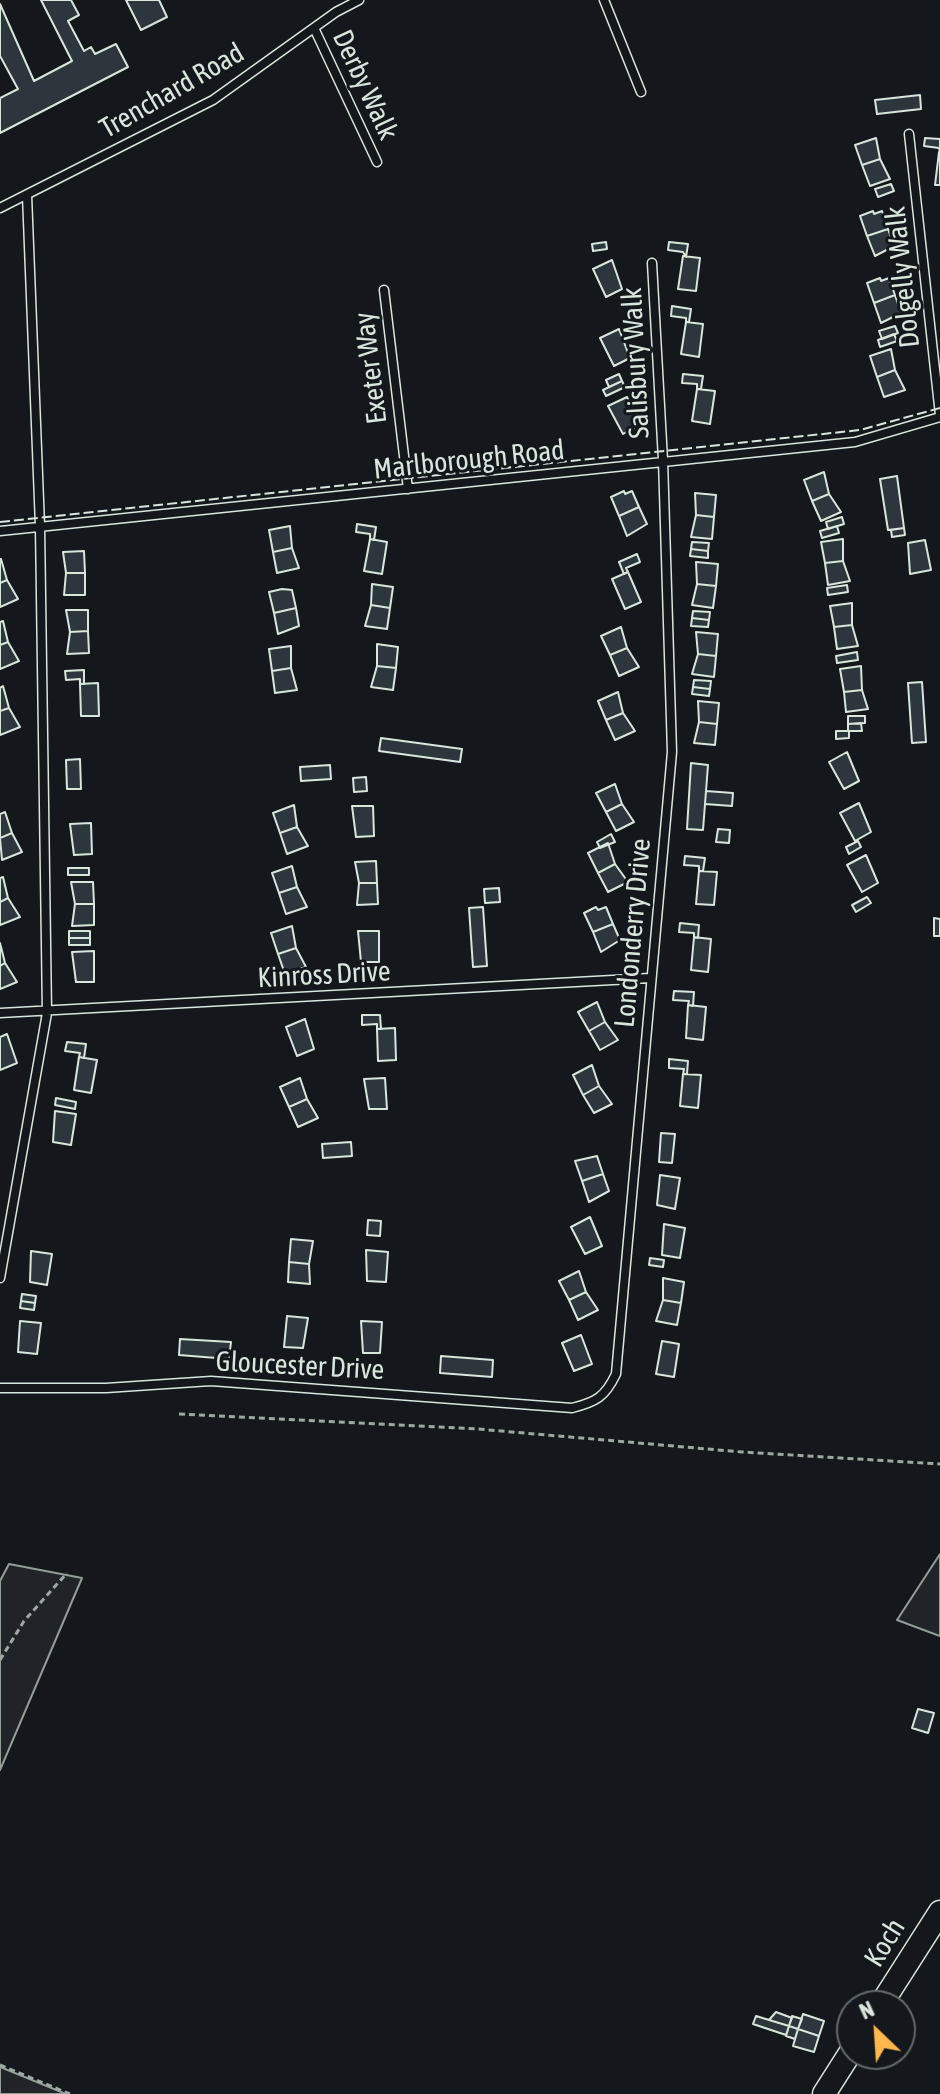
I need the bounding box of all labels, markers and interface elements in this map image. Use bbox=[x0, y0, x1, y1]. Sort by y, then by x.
street label: Derby Walk bbox=[325, 25, 405, 145]
street label: Trenchard Road bbox=[94, 36, 250, 146]
street label: Dolgelly Walk bbox=[879, 205, 927, 349]
street label: Salisbury Walk bbox=[615, 287, 657, 439]
street label: Exeter Way bbox=[347, 310, 395, 426]
street label: Marlborough Road bbox=[372, 433, 566, 487]
street label: Londonderry Drive bbox=[608, 837, 658, 1029]
street label: Kinross Drive bbox=[257, 955, 391, 995]
street label: Gloucester Drive bbox=[215, 1345, 385, 1387]
street label: Koch bbox=[857, 1913, 913, 1973]
north arrow bbox=[836, 1990, 916, 2070]
text: N bbox=[855, 1996, 878, 2025]

